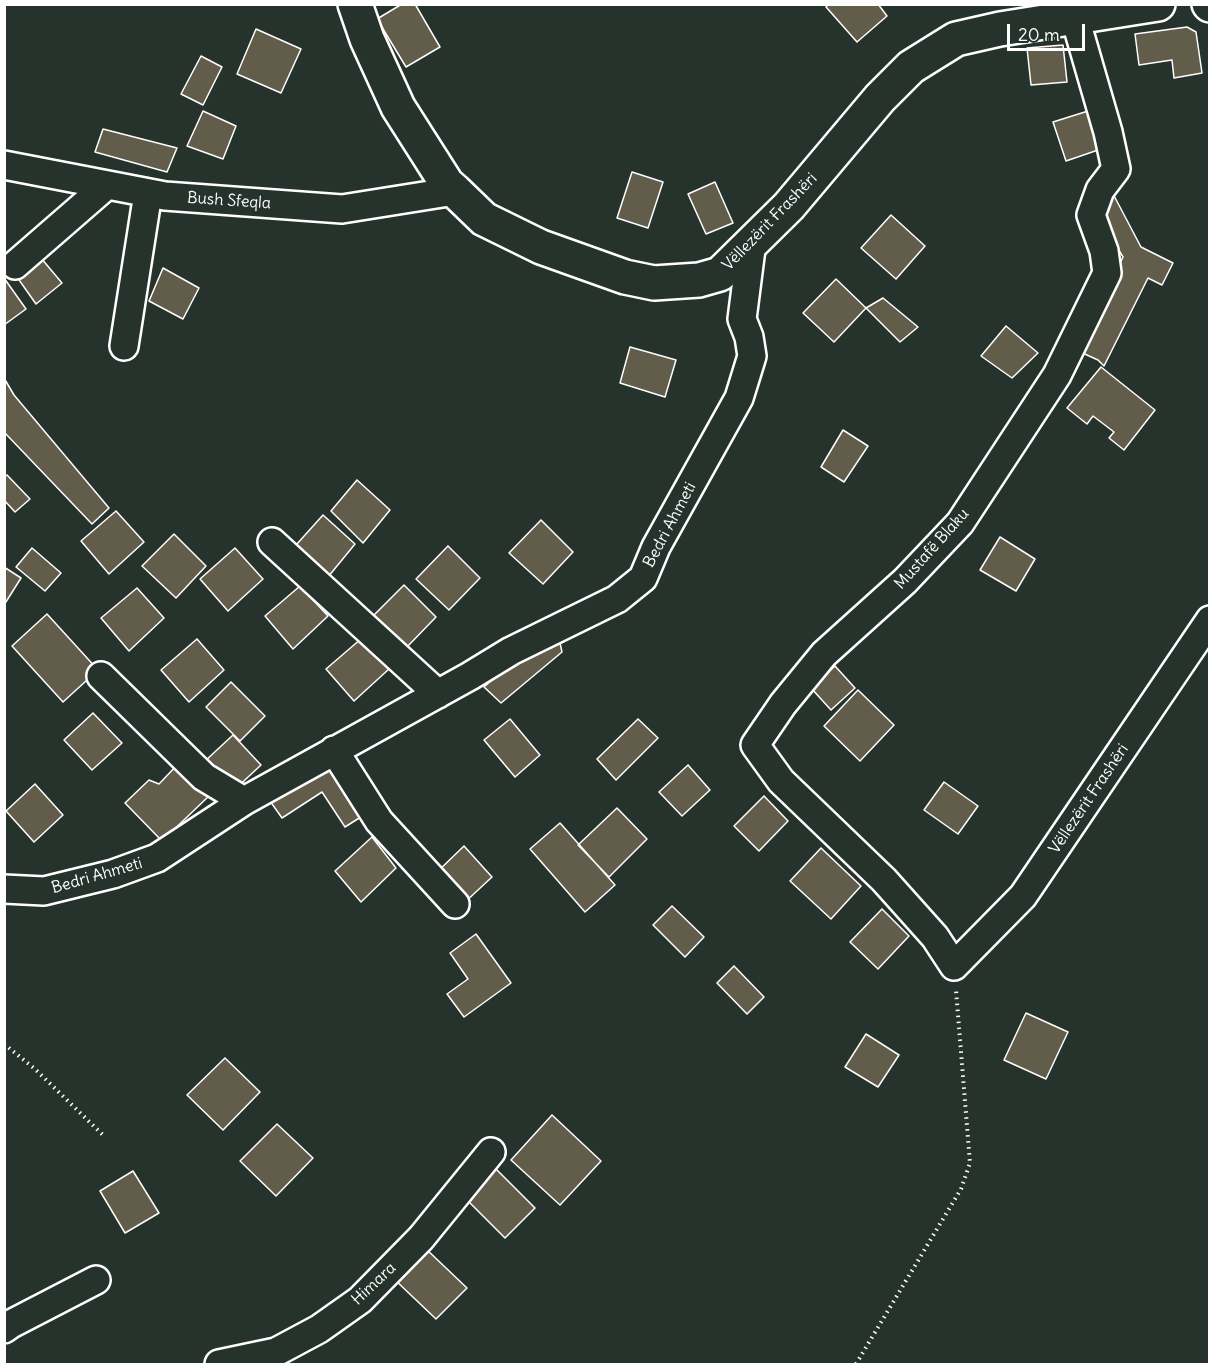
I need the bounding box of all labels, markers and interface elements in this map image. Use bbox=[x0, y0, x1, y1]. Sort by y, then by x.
scale bar bbox=[1010, 12, 1088, 50]
text: 20 m bbox=[1018, 23, 1060, 46]
street label: Vëllezërit Frashëri bbox=[719, 169, 821, 275]
street label: Bush Sfeqla bbox=[186, 188, 272, 214]
street label: Bedri Ahmeti bbox=[640, 479, 700, 571]
street label: Mustafë Blaku bbox=[891, 505, 973, 593]
street label: Vëllezërit Frashëri bbox=[1045, 740, 1133, 858]
street label: Bedri Ahmeti bbox=[49, 854, 145, 898]
street label: Himara bbox=[348, 1259, 400, 1309]

